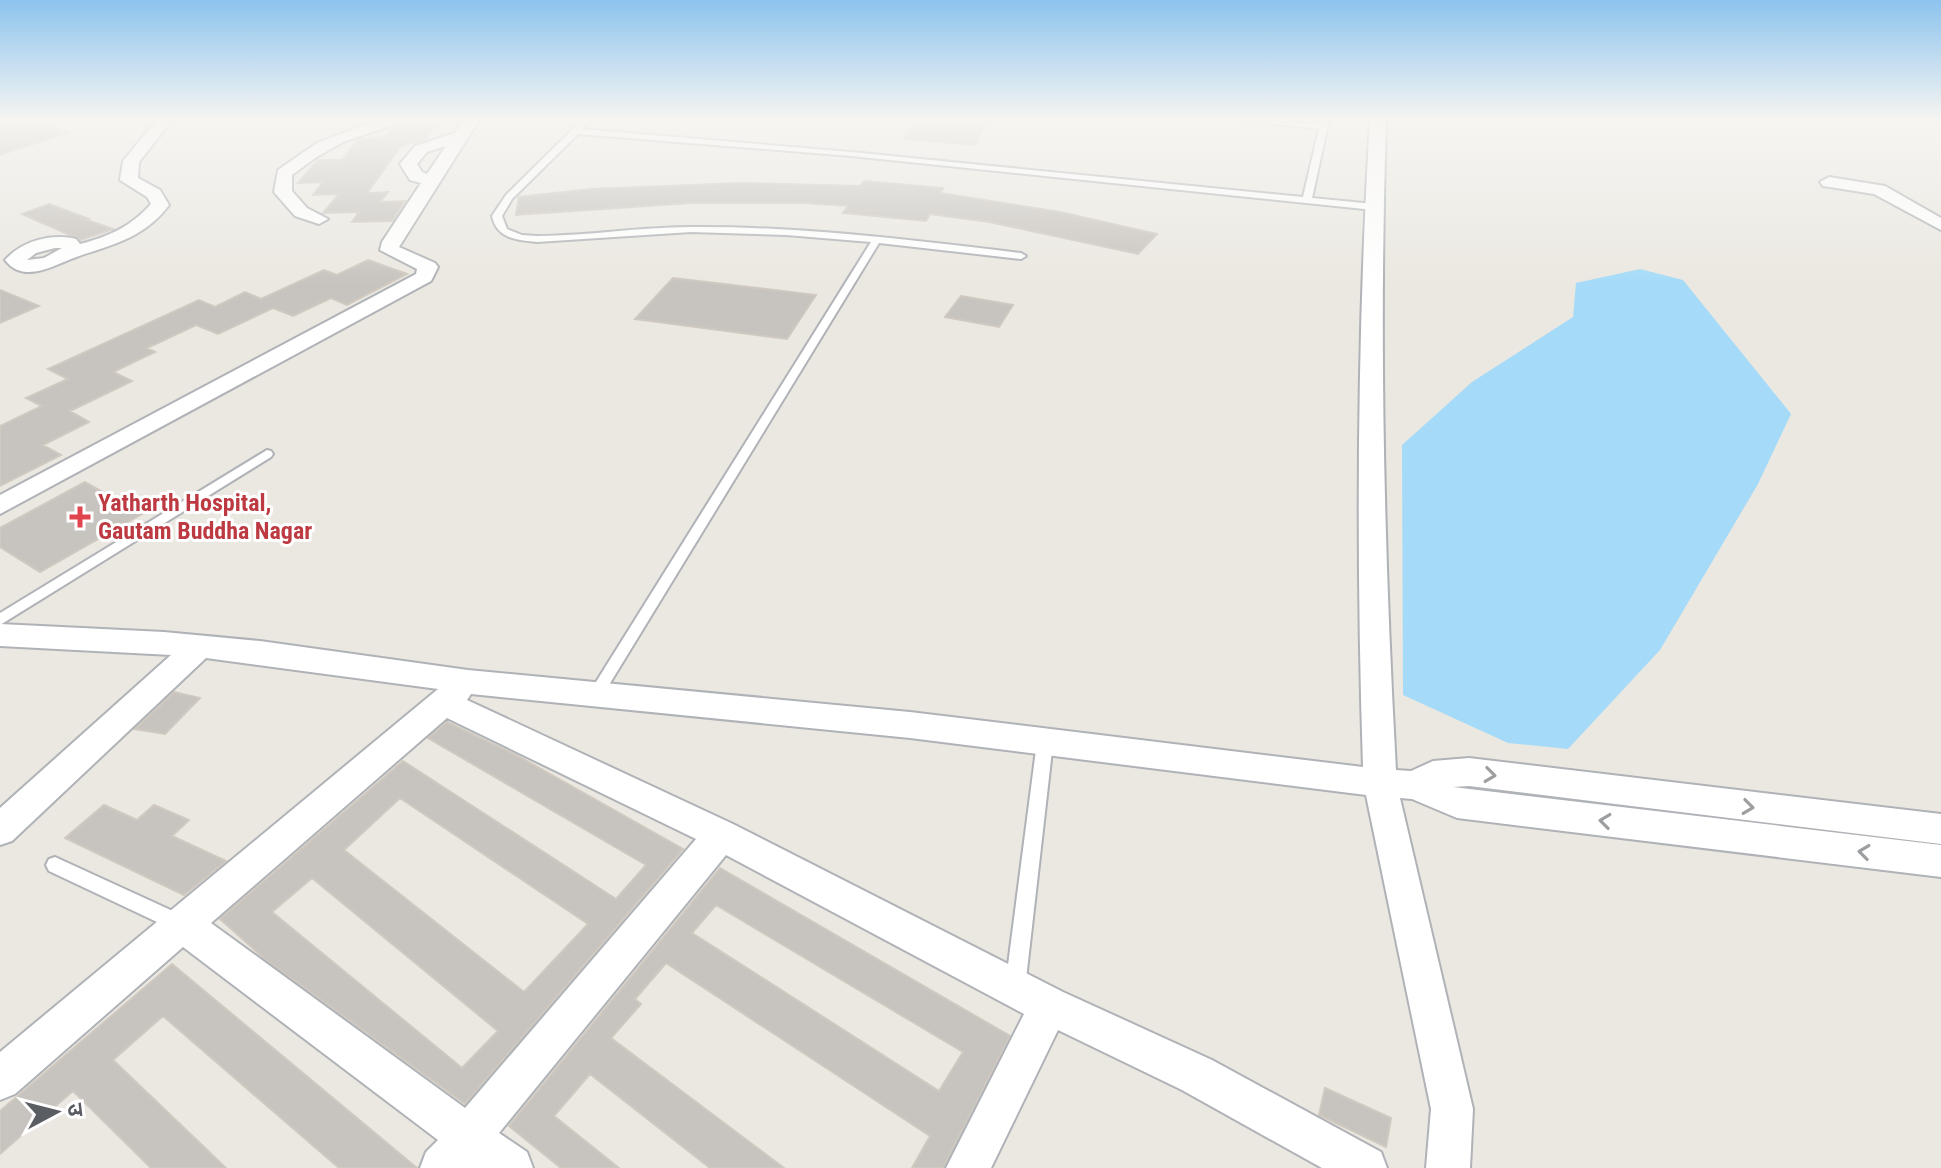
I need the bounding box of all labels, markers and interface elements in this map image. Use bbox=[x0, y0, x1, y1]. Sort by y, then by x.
place label: Yatharth Hospital, Gautam Buddha Nagar bbox=[98, 489, 312, 545]
marker: Yatharth Hospital, Gautam Buddha Nagar bbox=[69, 506, 91, 528]
one-way arrow bbox=[1483, 766, 1497, 783]
one-way arrow bbox=[1742, 798, 1755, 815]
one-way arrow bbox=[1598, 813, 1611, 830]
one-way arrow bbox=[1857, 843, 1870, 860]
north arrow bbox=[16, 1072, 96, 1152]
text: उ bbox=[62, 1102, 89, 1119]

